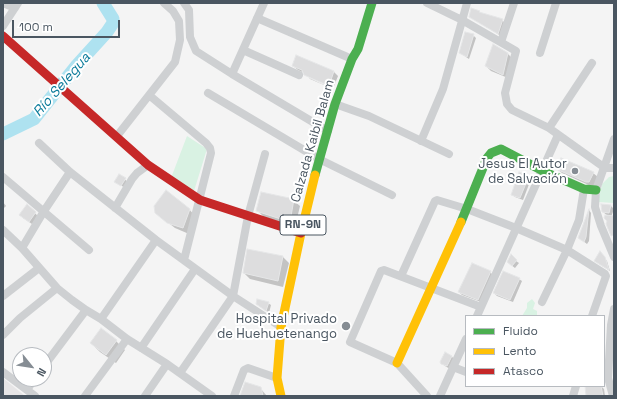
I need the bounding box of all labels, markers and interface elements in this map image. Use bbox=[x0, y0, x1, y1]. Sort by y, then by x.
scale bar bbox=[14, 12, 122, 38]
text: 100 m bbox=[19, 19, 53, 35]
water label: Río Selegua bbox=[30, 50, 94, 120]
street label: Calzada Kaibil Balam bbox=[288, 78, 338, 204]
place label: Jesus El Autor de Salvación bbox=[478, 156, 567, 187]
marker: Jesus El Autor de Salvación bbox=[570, 166, 580, 176]
road number: RN-9N bbox=[280, 215, 326, 235]
place label: Hospital Privado de Huehuetenango bbox=[217, 311, 337, 342]
legend bbox=[465, 315, 605, 387]
marker: Hospital Privado de Huehuetenango bbox=[340, 320, 352, 332]
text: Fluido bbox=[503, 323, 538, 339]
text: Lento bbox=[503, 343, 537, 359]
north arrow bbox=[12, 347, 52, 387]
text: Atasco bbox=[503, 363, 544, 379]
text: N bbox=[34, 366, 49, 379]

